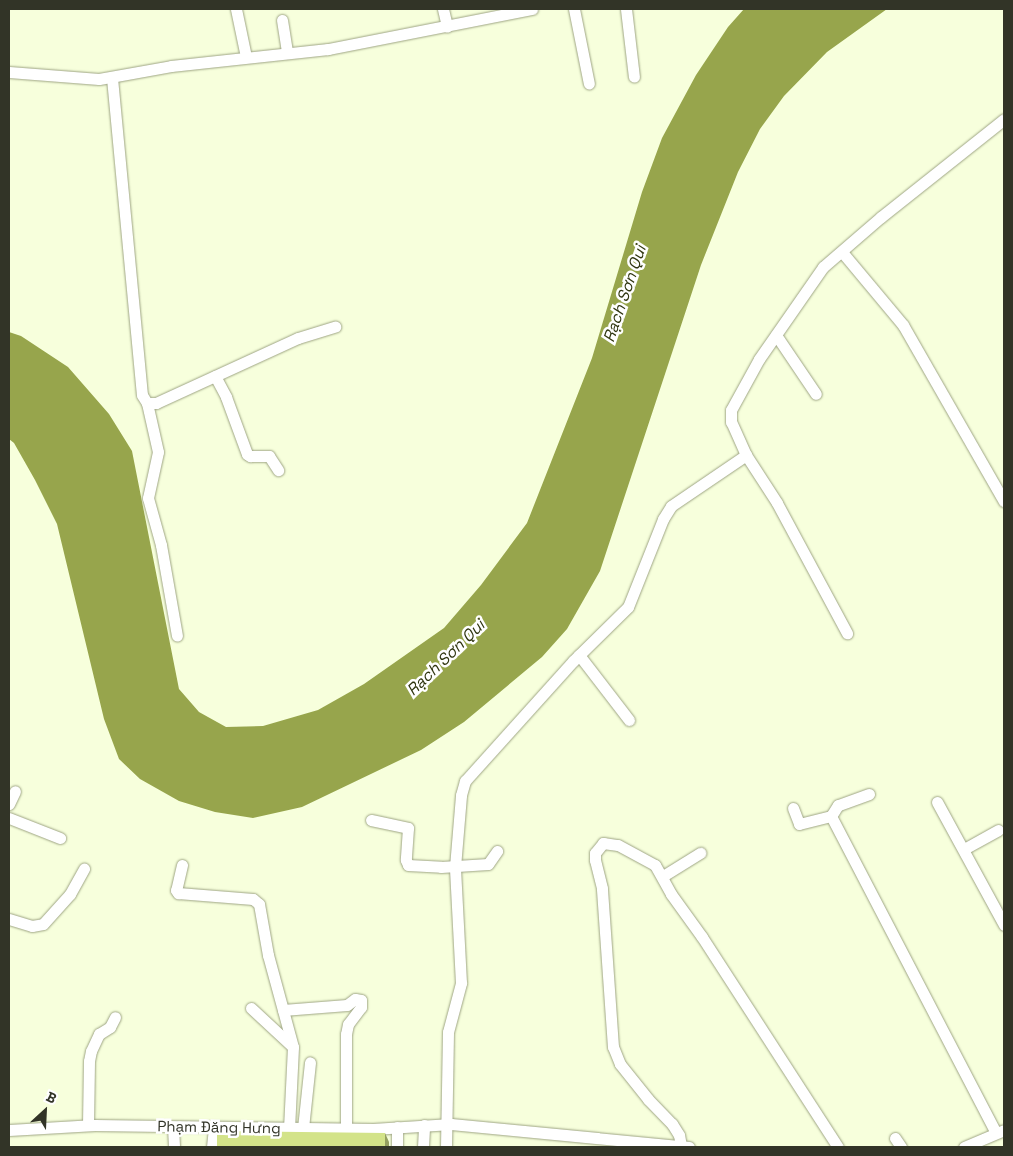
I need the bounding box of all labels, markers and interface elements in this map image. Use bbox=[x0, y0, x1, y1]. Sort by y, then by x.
water label: Rạch Sơn Qui bbox=[600, 243, 650, 345]
water label: Rạch Sơn Qui bbox=[403, 616, 489, 700]
north arrow bbox=[20, 1086, 70, 1136]
text: B bbox=[43, 1087, 59, 1108]
street label: Phạm Đăng Hưng bbox=[157, 1117, 281, 1137]

